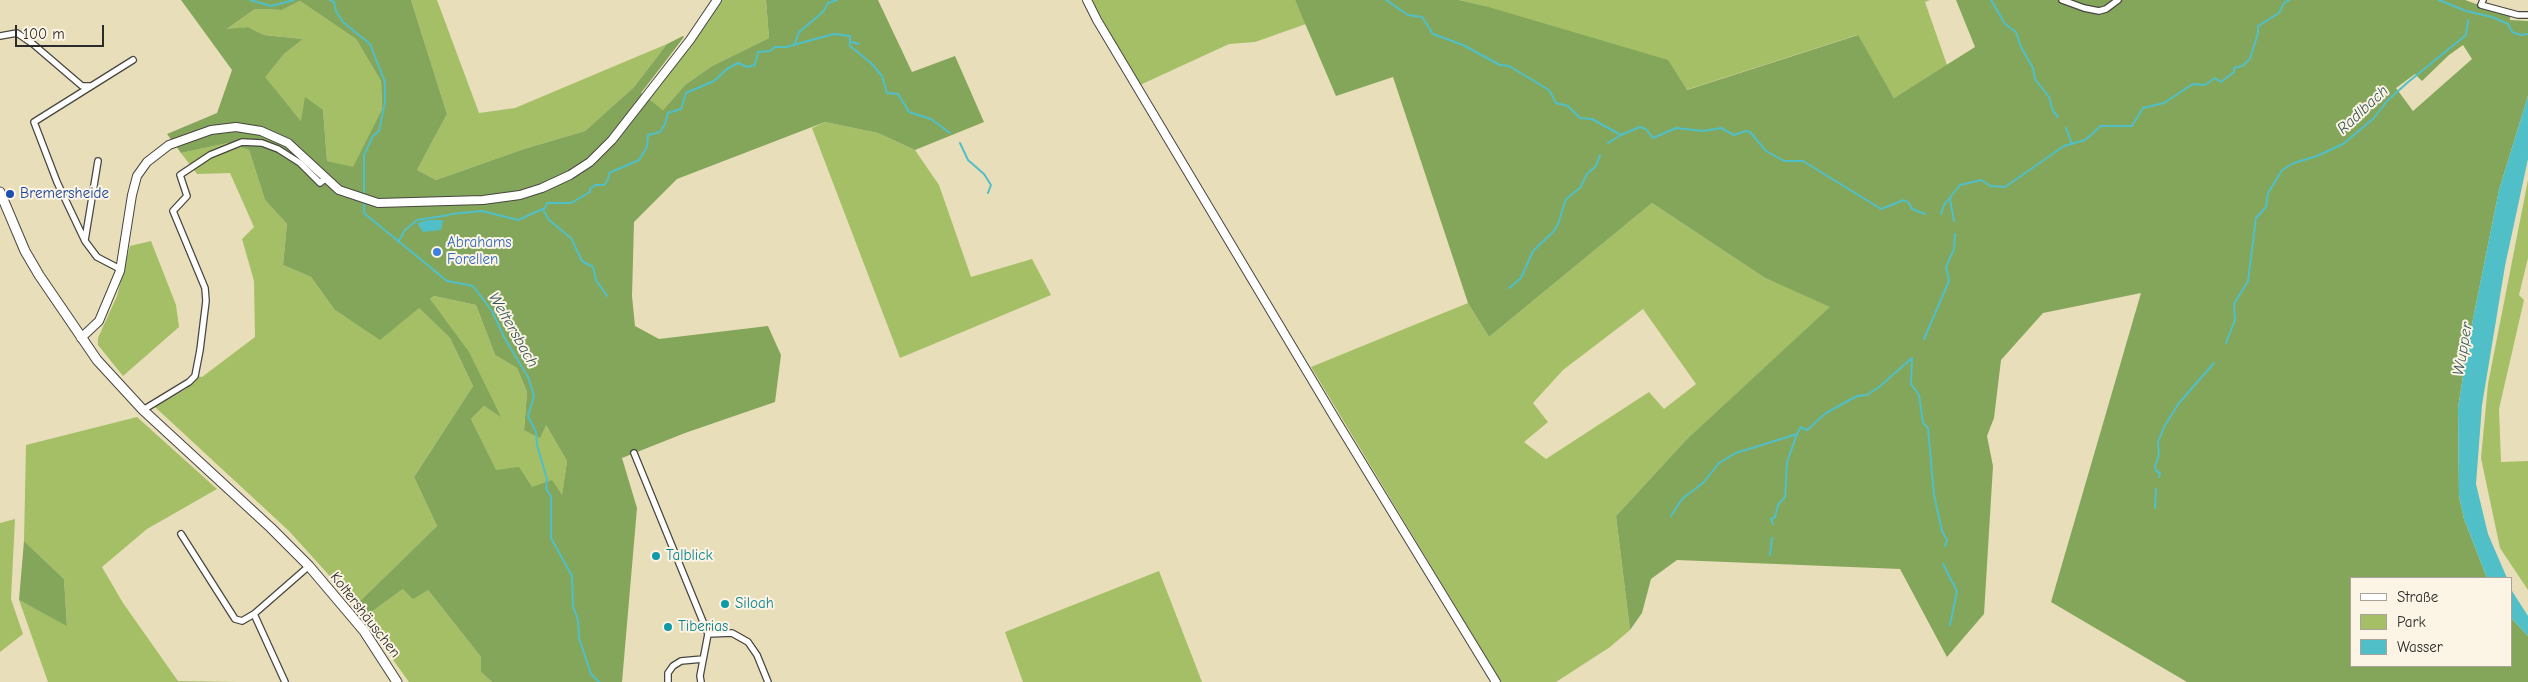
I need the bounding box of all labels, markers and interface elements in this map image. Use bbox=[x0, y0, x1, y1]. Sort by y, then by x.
scale bar bbox=[18, 15, 106, 47]
text: 100 m bbox=[23, 25, 65, 43]
water label: Radlbach bbox=[2333, 82, 2393, 138]
place label: Bremersheide bbox=[20, 185, 109, 203]
marker: Bremersheide bbox=[4, 188, 16, 200]
place label: Abrahams Forellen bbox=[447, 234, 512, 269]
marker: Abrahams Forellen bbox=[431, 246, 443, 258]
water label: Weltersbach bbox=[484, 289, 542, 371]
water label: Wupper bbox=[2449, 321, 2477, 377]
place label: Talblick bbox=[666, 547, 713, 565]
marker: Talblick bbox=[650, 550, 662, 562]
street label: Koltershäuschen bbox=[326, 569, 404, 661]
legend bbox=[2350, 577, 2513, 667]
text: Straße bbox=[2397, 588, 2438, 606]
place label: Siloah bbox=[735, 595, 774, 613]
marker: Siloah bbox=[719, 598, 731, 610]
text: Park bbox=[2397, 613, 2426, 631]
place label: Tiberias bbox=[678, 618, 728, 636]
marker: Tiberias bbox=[662, 621, 674, 633]
text: Wasser bbox=[2397, 638, 2443, 656]

